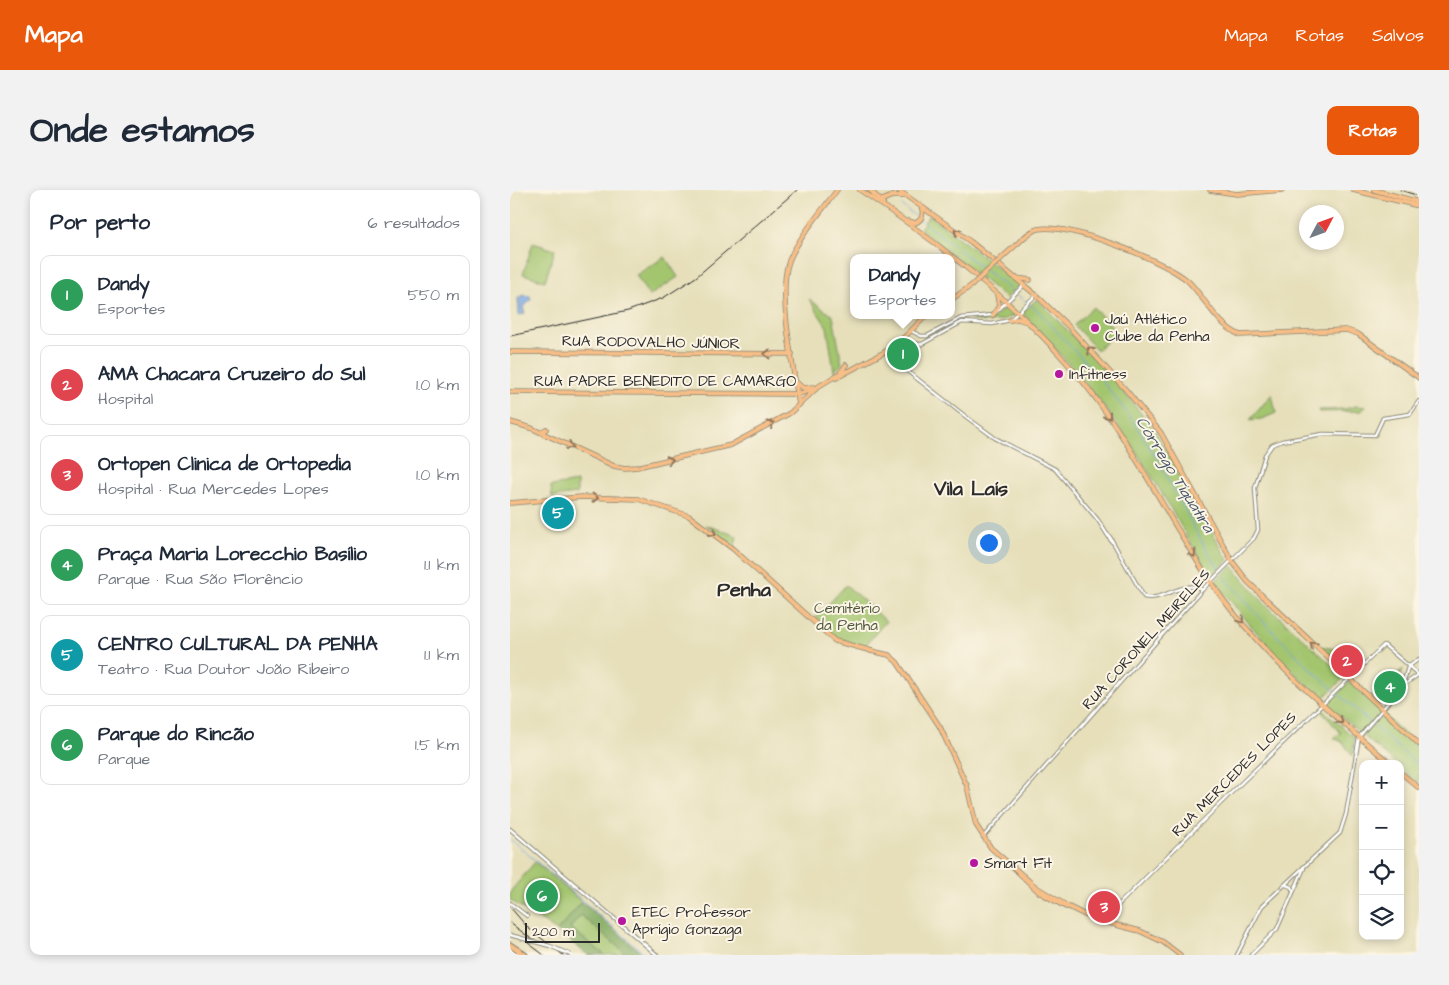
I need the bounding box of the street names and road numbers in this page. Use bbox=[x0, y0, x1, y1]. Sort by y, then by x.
street label: RUA RODOVALHO JÚNIOR bbox=[562, 330, 740, 355]
street label: RUA PADRE BENEDITO DE CAMARGO bbox=[534, 371, 796, 392]
street label: RUA CORONEL MEIRELES bbox=[1077, 564, 1216, 714]
street label: RUA MERCEDES LOPES bbox=[1167, 707, 1302, 842]

